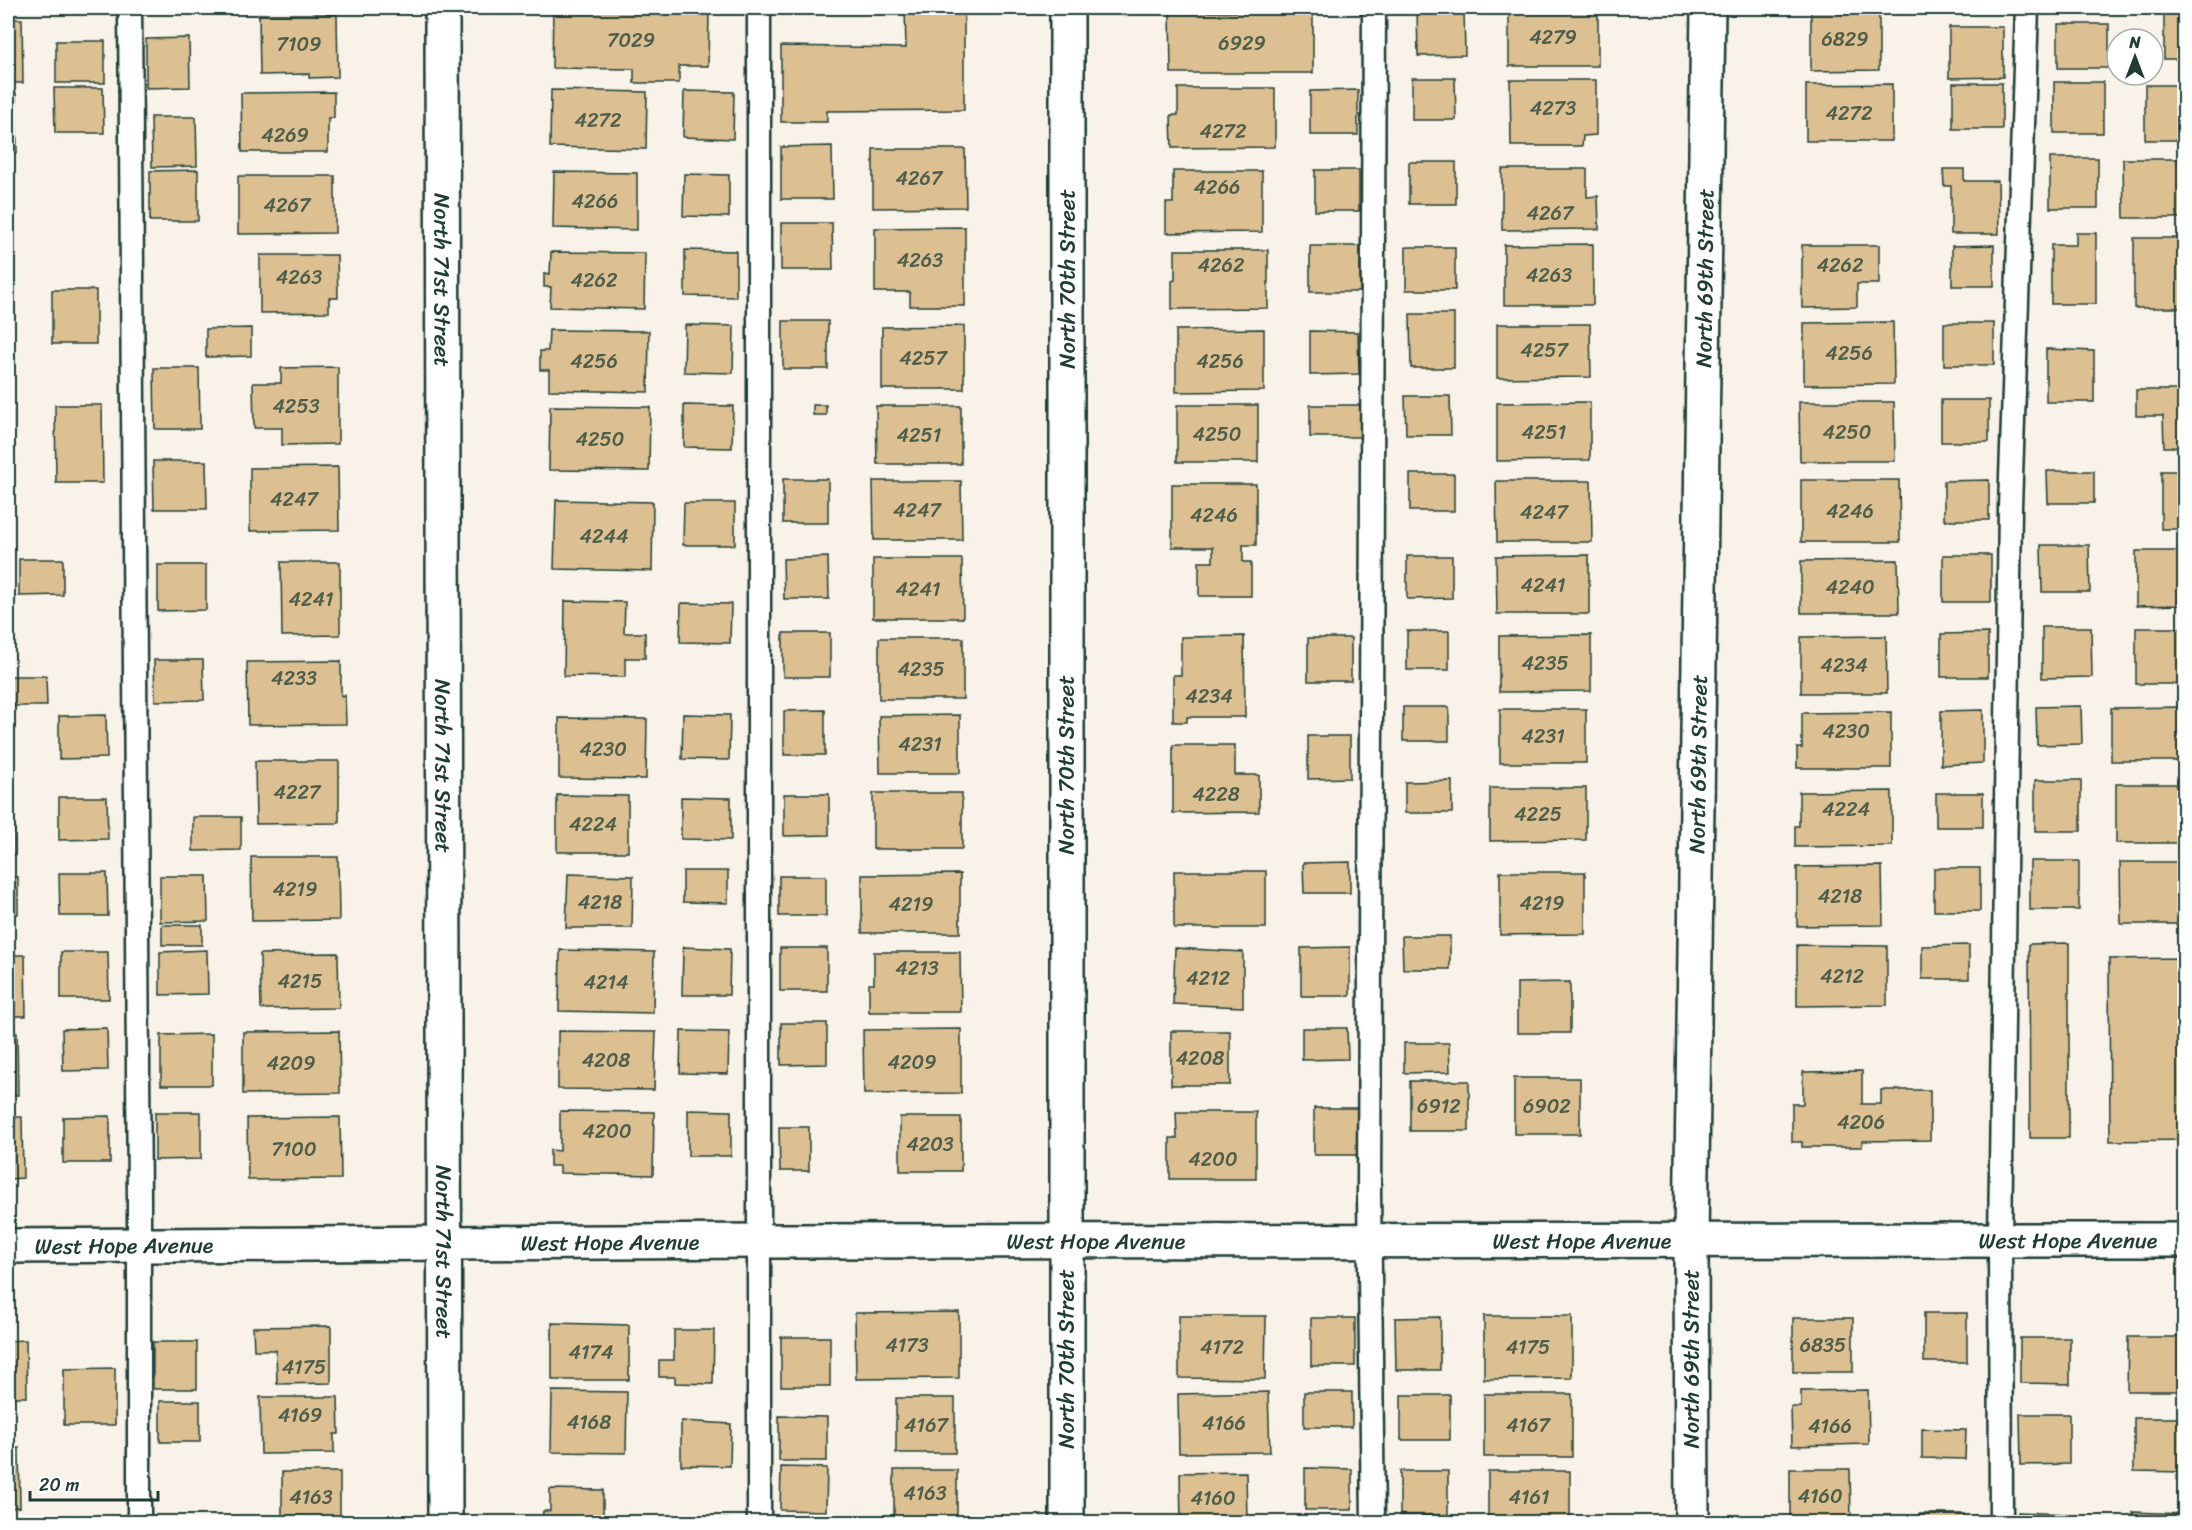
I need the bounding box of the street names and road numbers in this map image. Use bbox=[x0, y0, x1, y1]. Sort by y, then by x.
street label: North 69th Street bbox=[1684, 188, 1725, 368]
street label: North 70th Street bbox=[1048, 189, 1087, 369]
street label: North 71st Street bbox=[423, 193, 462, 367]
street label: North 69th Street bbox=[1677, 674, 1718, 854]
street label: North 70th Street bbox=[1047, 675, 1086, 855]
street label: North 71st Street bbox=[424, 679, 463, 853]
street label: North 71st Street bbox=[425, 1165, 464, 1339]
street label: West Hope Avenue bbox=[1007, 1221, 1186, 1260]
street label: West Hope Avenue bbox=[1493, 1221, 1672, 1260]
street label: West Hope Avenue bbox=[1979, 1221, 2158, 1260]
street label: West Hope Avenue bbox=[520, 1222, 700, 1262]
street label: West Hope Avenue bbox=[34, 1225, 214, 1265]
street label: North 70th Street bbox=[1047, 1269, 1086, 1449]
street label: North 69th Street bbox=[1672, 1269, 1711, 1449]

